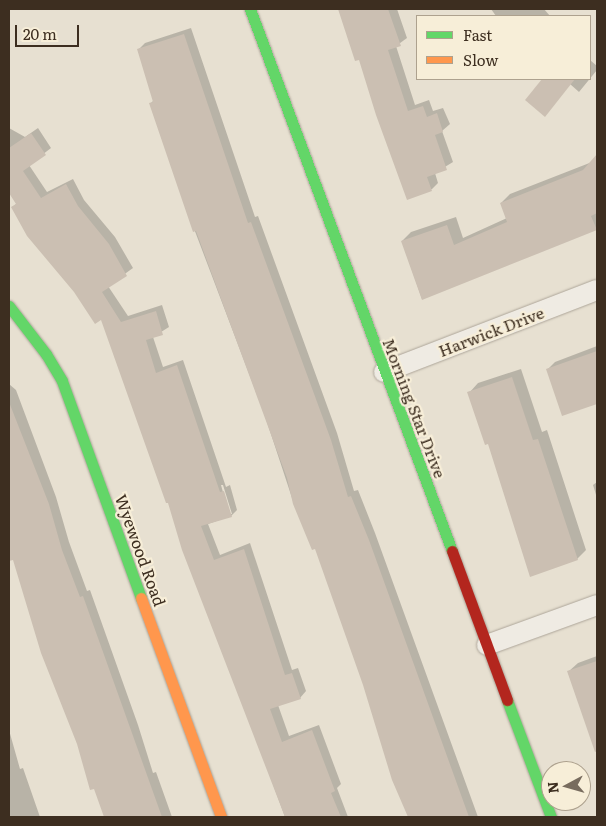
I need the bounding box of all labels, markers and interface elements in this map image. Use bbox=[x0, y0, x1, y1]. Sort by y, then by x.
scale bar bbox=[18, 15, 81, 47]
legend bbox=[416, 15, 591, 80]
text: 20 m bbox=[23, 22, 57, 45]
text: Fast bbox=[463, 23, 492, 46]
text: Slow bbox=[463, 48, 498, 71]
street label: Harwick Drive bbox=[436, 302, 546, 360]
street label: Morning Star Drive bbox=[379, 335, 451, 481]
street label: Wyewood Road bbox=[112, 491, 170, 609]
north arrow bbox=[541, 761, 591, 811]
text: N bbox=[542, 781, 563, 794]

